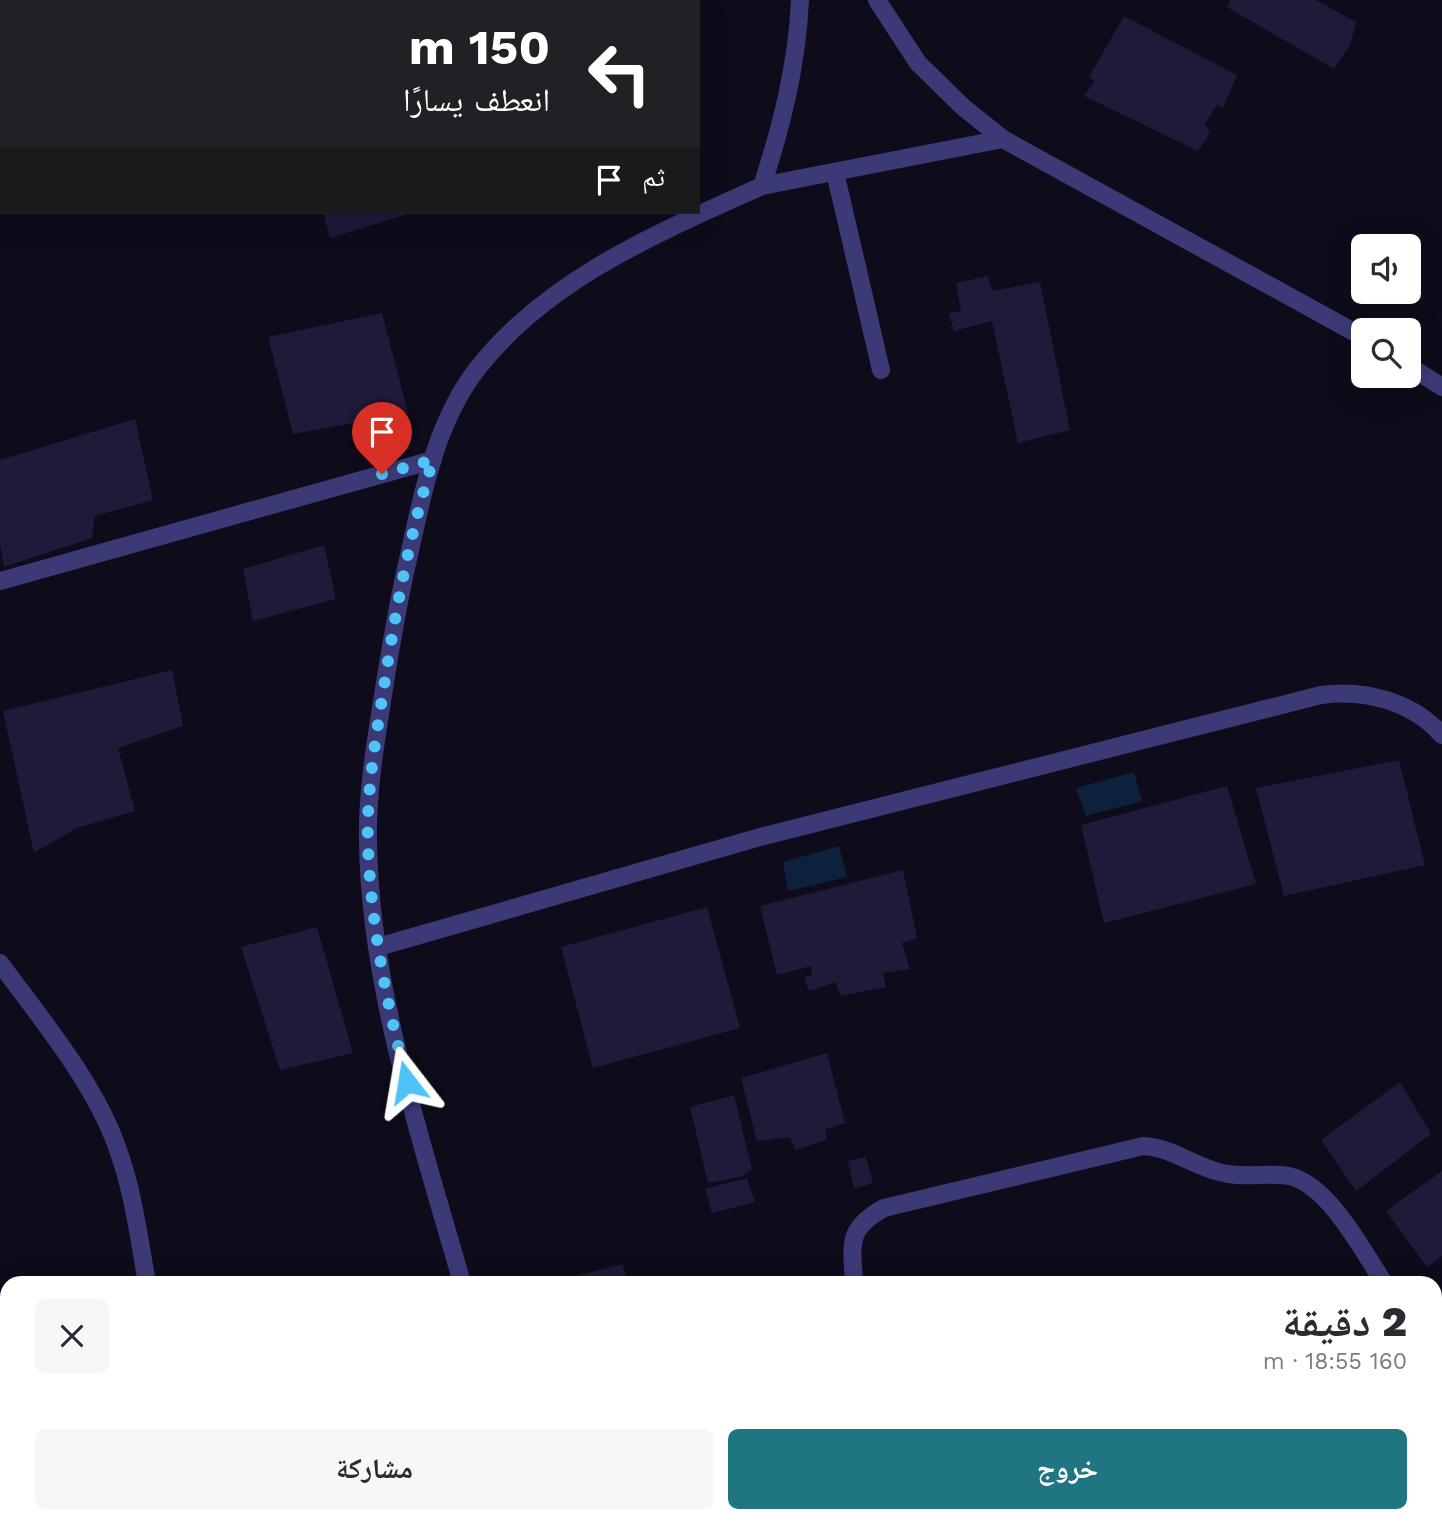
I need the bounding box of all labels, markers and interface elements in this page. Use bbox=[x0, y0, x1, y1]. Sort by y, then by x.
text: 150 m bbox=[409, 18, 550, 76]
icon: left bbox=[574, 28, 665, 119]
text: انعطف يسارًا bbox=[403, 81, 550, 119]
icon: arrive bbox=[590, 161, 628, 199]
text: ثم bbox=[642, 162, 665, 192]
map controls bbox=[1351, 234, 1421, 388]
button: sound bbox=[1351, 234, 1421, 304]
button: search bbox=[1351, 318, 1421, 388]
pin bbox=[352, 402, 412, 474]
icon: arrive bbox=[363, 413, 401, 451]
position arrow bbox=[370, 1045, 444, 1119]
text: 2 دقيقة bbox=[1282, 1297, 1407, 1346]
button: close bbox=[35, 1299, 109, 1373]
text: 160 m · 18:55 bbox=[1263, 1348, 1407, 1375]
button: مشاركة bbox=[35, 1429, 714, 1509]
button: خروج bbox=[728, 1429, 1407, 1509]

